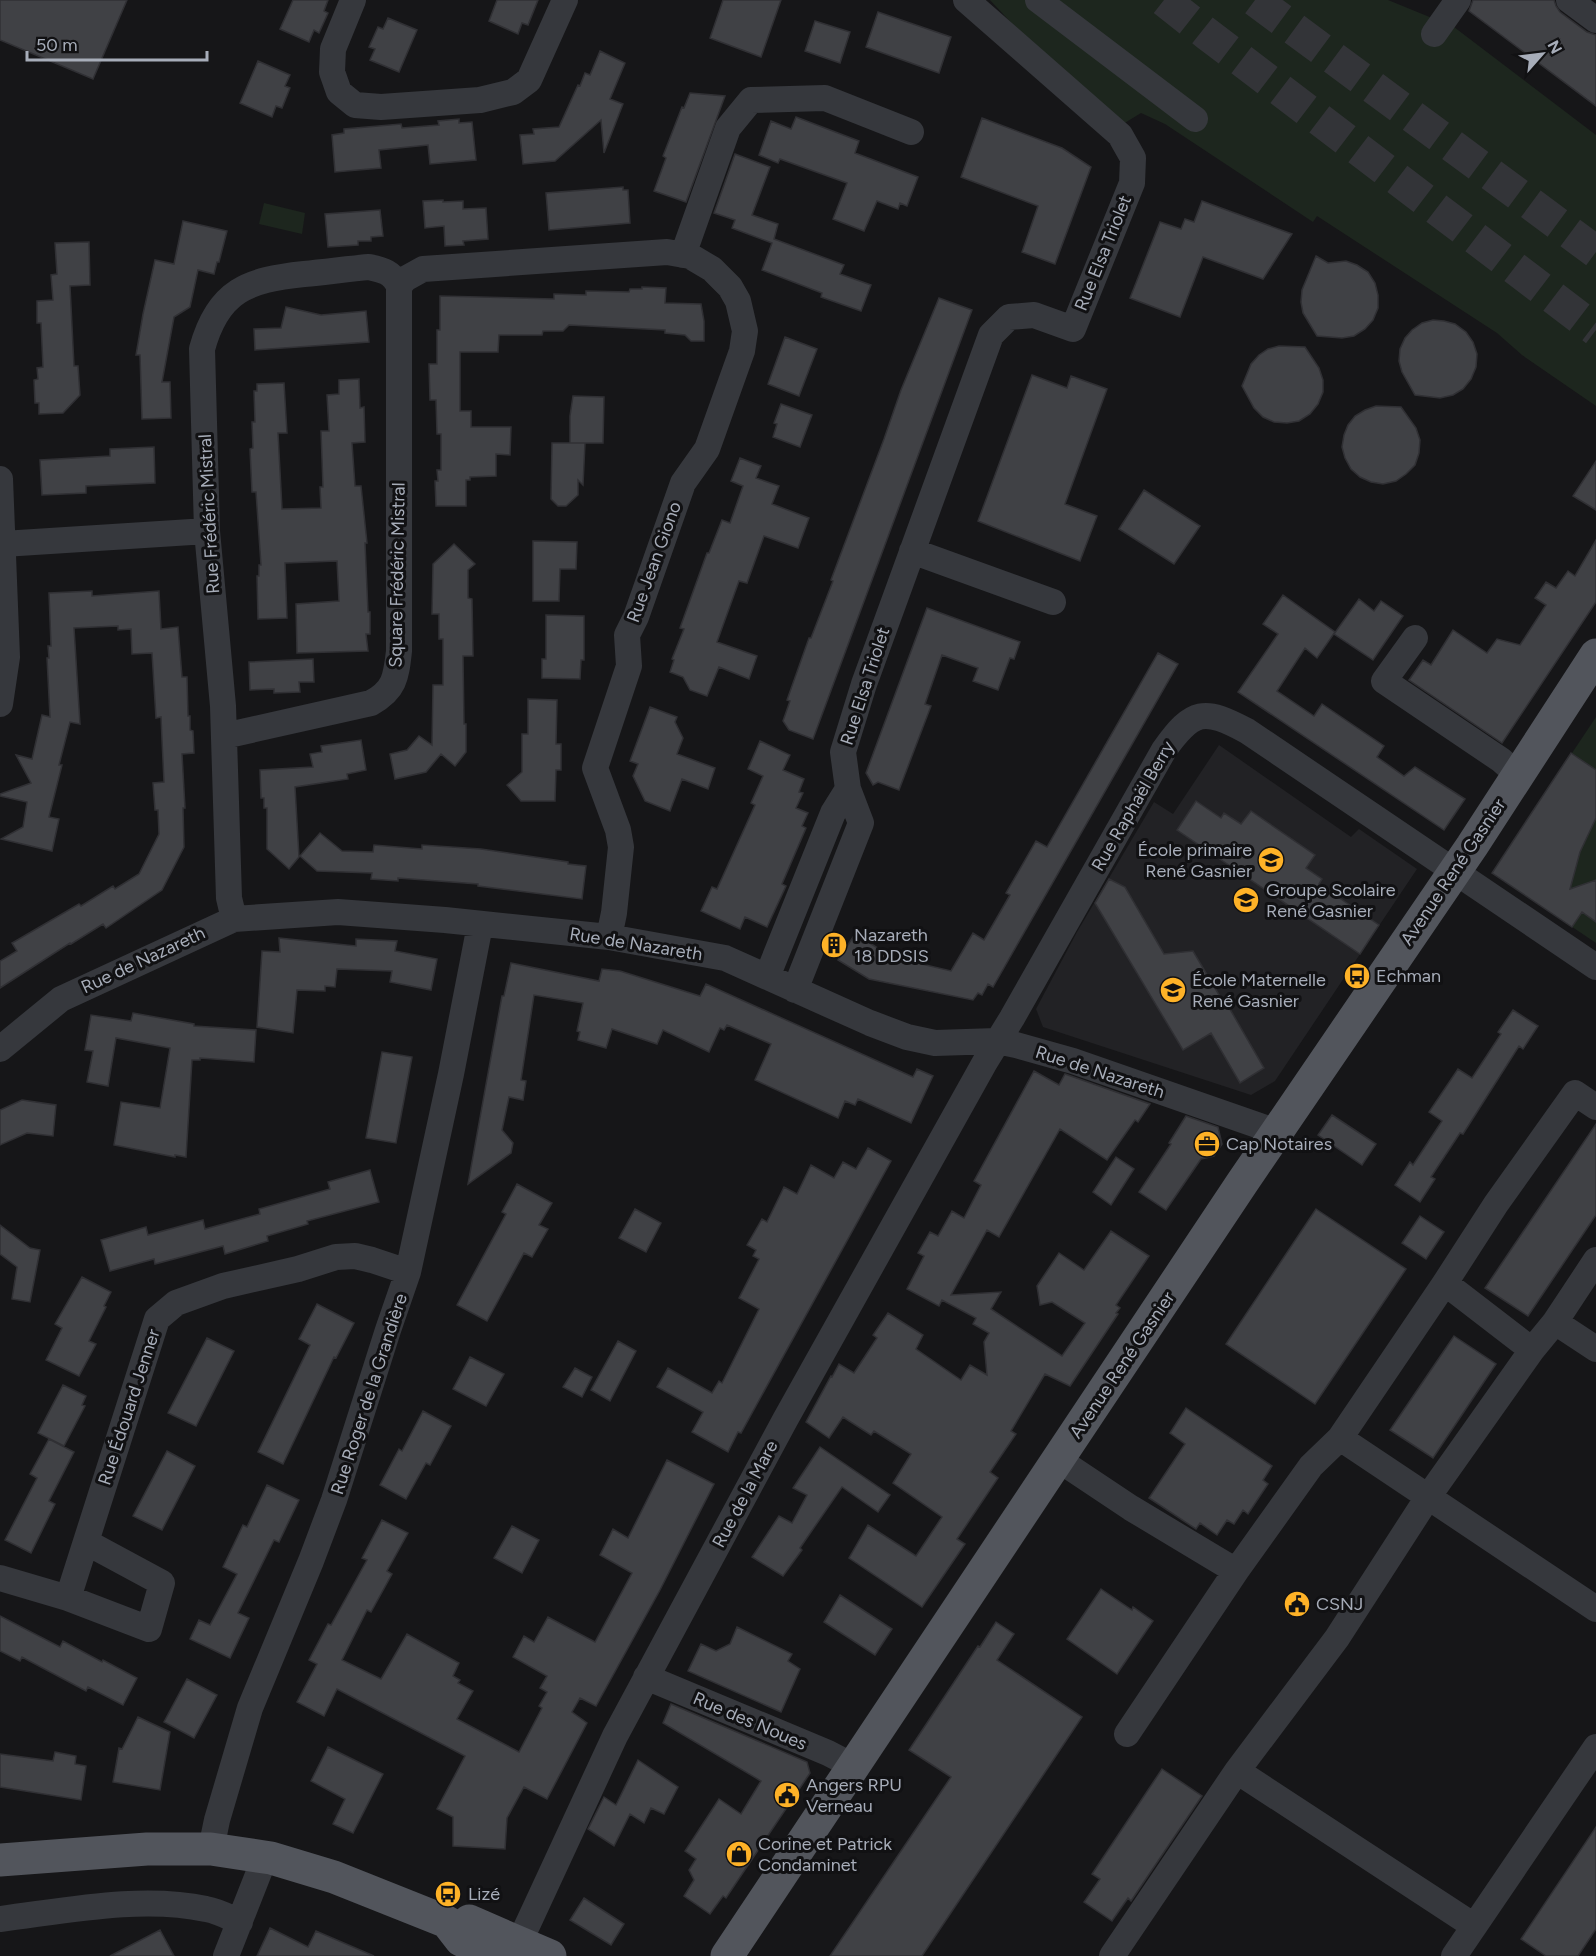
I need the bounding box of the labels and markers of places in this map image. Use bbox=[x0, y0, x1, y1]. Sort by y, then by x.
place label: École primaire René Gasnier bbox=[1137, 839, 1252, 882]
school or university icon: École primaire René Gasnier bbox=[1256, 845, 1286, 875]
place label: Groupe Scolaire René Gasnier bbox=[1266, 879, 1396, 922]
school or university icon: Groupe Scolaire René Gasnier bbox=[1231, 885, 1261, 915]
place label: Nazareth 18 DDSIS bbox=[854, 924, 929, 967]
building icon: Nazareth 18 DDSIS bbox=[819, 930, 849, 960]
bus stop icon: Echman bbox=[1342, 961, 1372, 991]
place label: Echman bbox=[1376, 965, 1441, 987]
place label: École Maternelle René Gasnier bbox=[1192, 969, 1326, 1012]
school or university icon: École Maternelle René Gasnier bbox=[1158, 975, 1188, 1005]
office icon: Cap Notaires bbox=[1192, 1129, 1222, 1159]
place label: Cap Notaires bbox=[1226, 1133, 1332, 1155]
public building icon: CSNJ bbox=[1282, 1589, 1312, 1619]
place label: CSNJ bbox=[1316, 1593, 1363, 1615]
place label: Angers RPU Verneau bbox=[806, 1774, 902, 1817]
public building icon: Angers RPU Verneau bbox=[772, 1780, 802, 1810]
place label: Corine et Patrick Condaminet bbox=[758, 1833, 892, 1876]
shop icon: Corine et Patrick Condaminet bbox=[724, 1839, 754, 1869]
bus stop icon: Lizé bbox=[433, 1879, 463, 1909]
place label: Lizé bbox=[468, 1883, 500, 1905]

